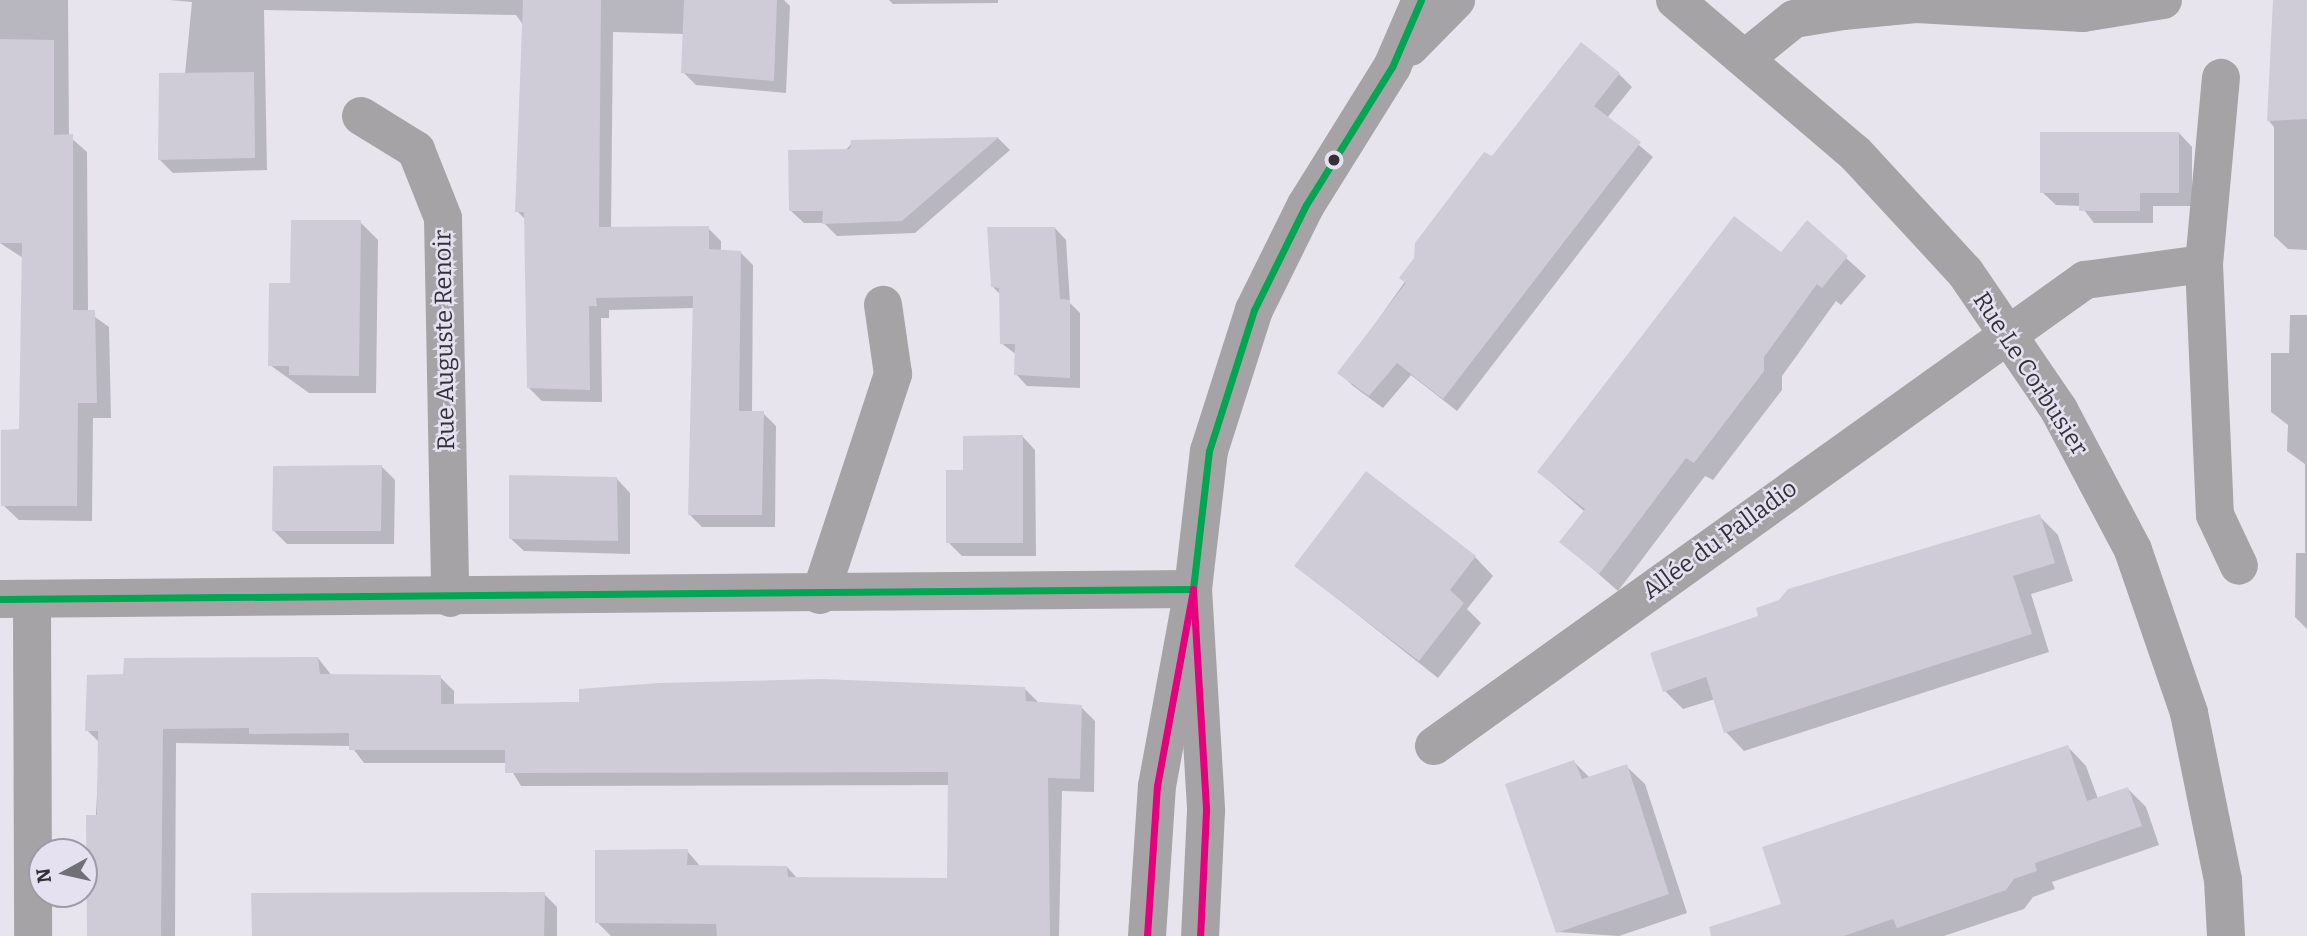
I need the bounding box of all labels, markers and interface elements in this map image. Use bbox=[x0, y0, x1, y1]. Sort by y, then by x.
unlabelled marker bbox=[1327, 153, 1341, 167]
street label: Rue Auguste Renoir bbox=[429, 229, 461, 451]
street label: Rue Le Corbusier bbox=[1966, 287, 2094, 461]
street label: Allée du Palladio bbox=[1637, 474, 1803, 606]
north arrow bbox=[28, 838, 98, 908]
text: N bbox=[31, 867, 56, 885]

